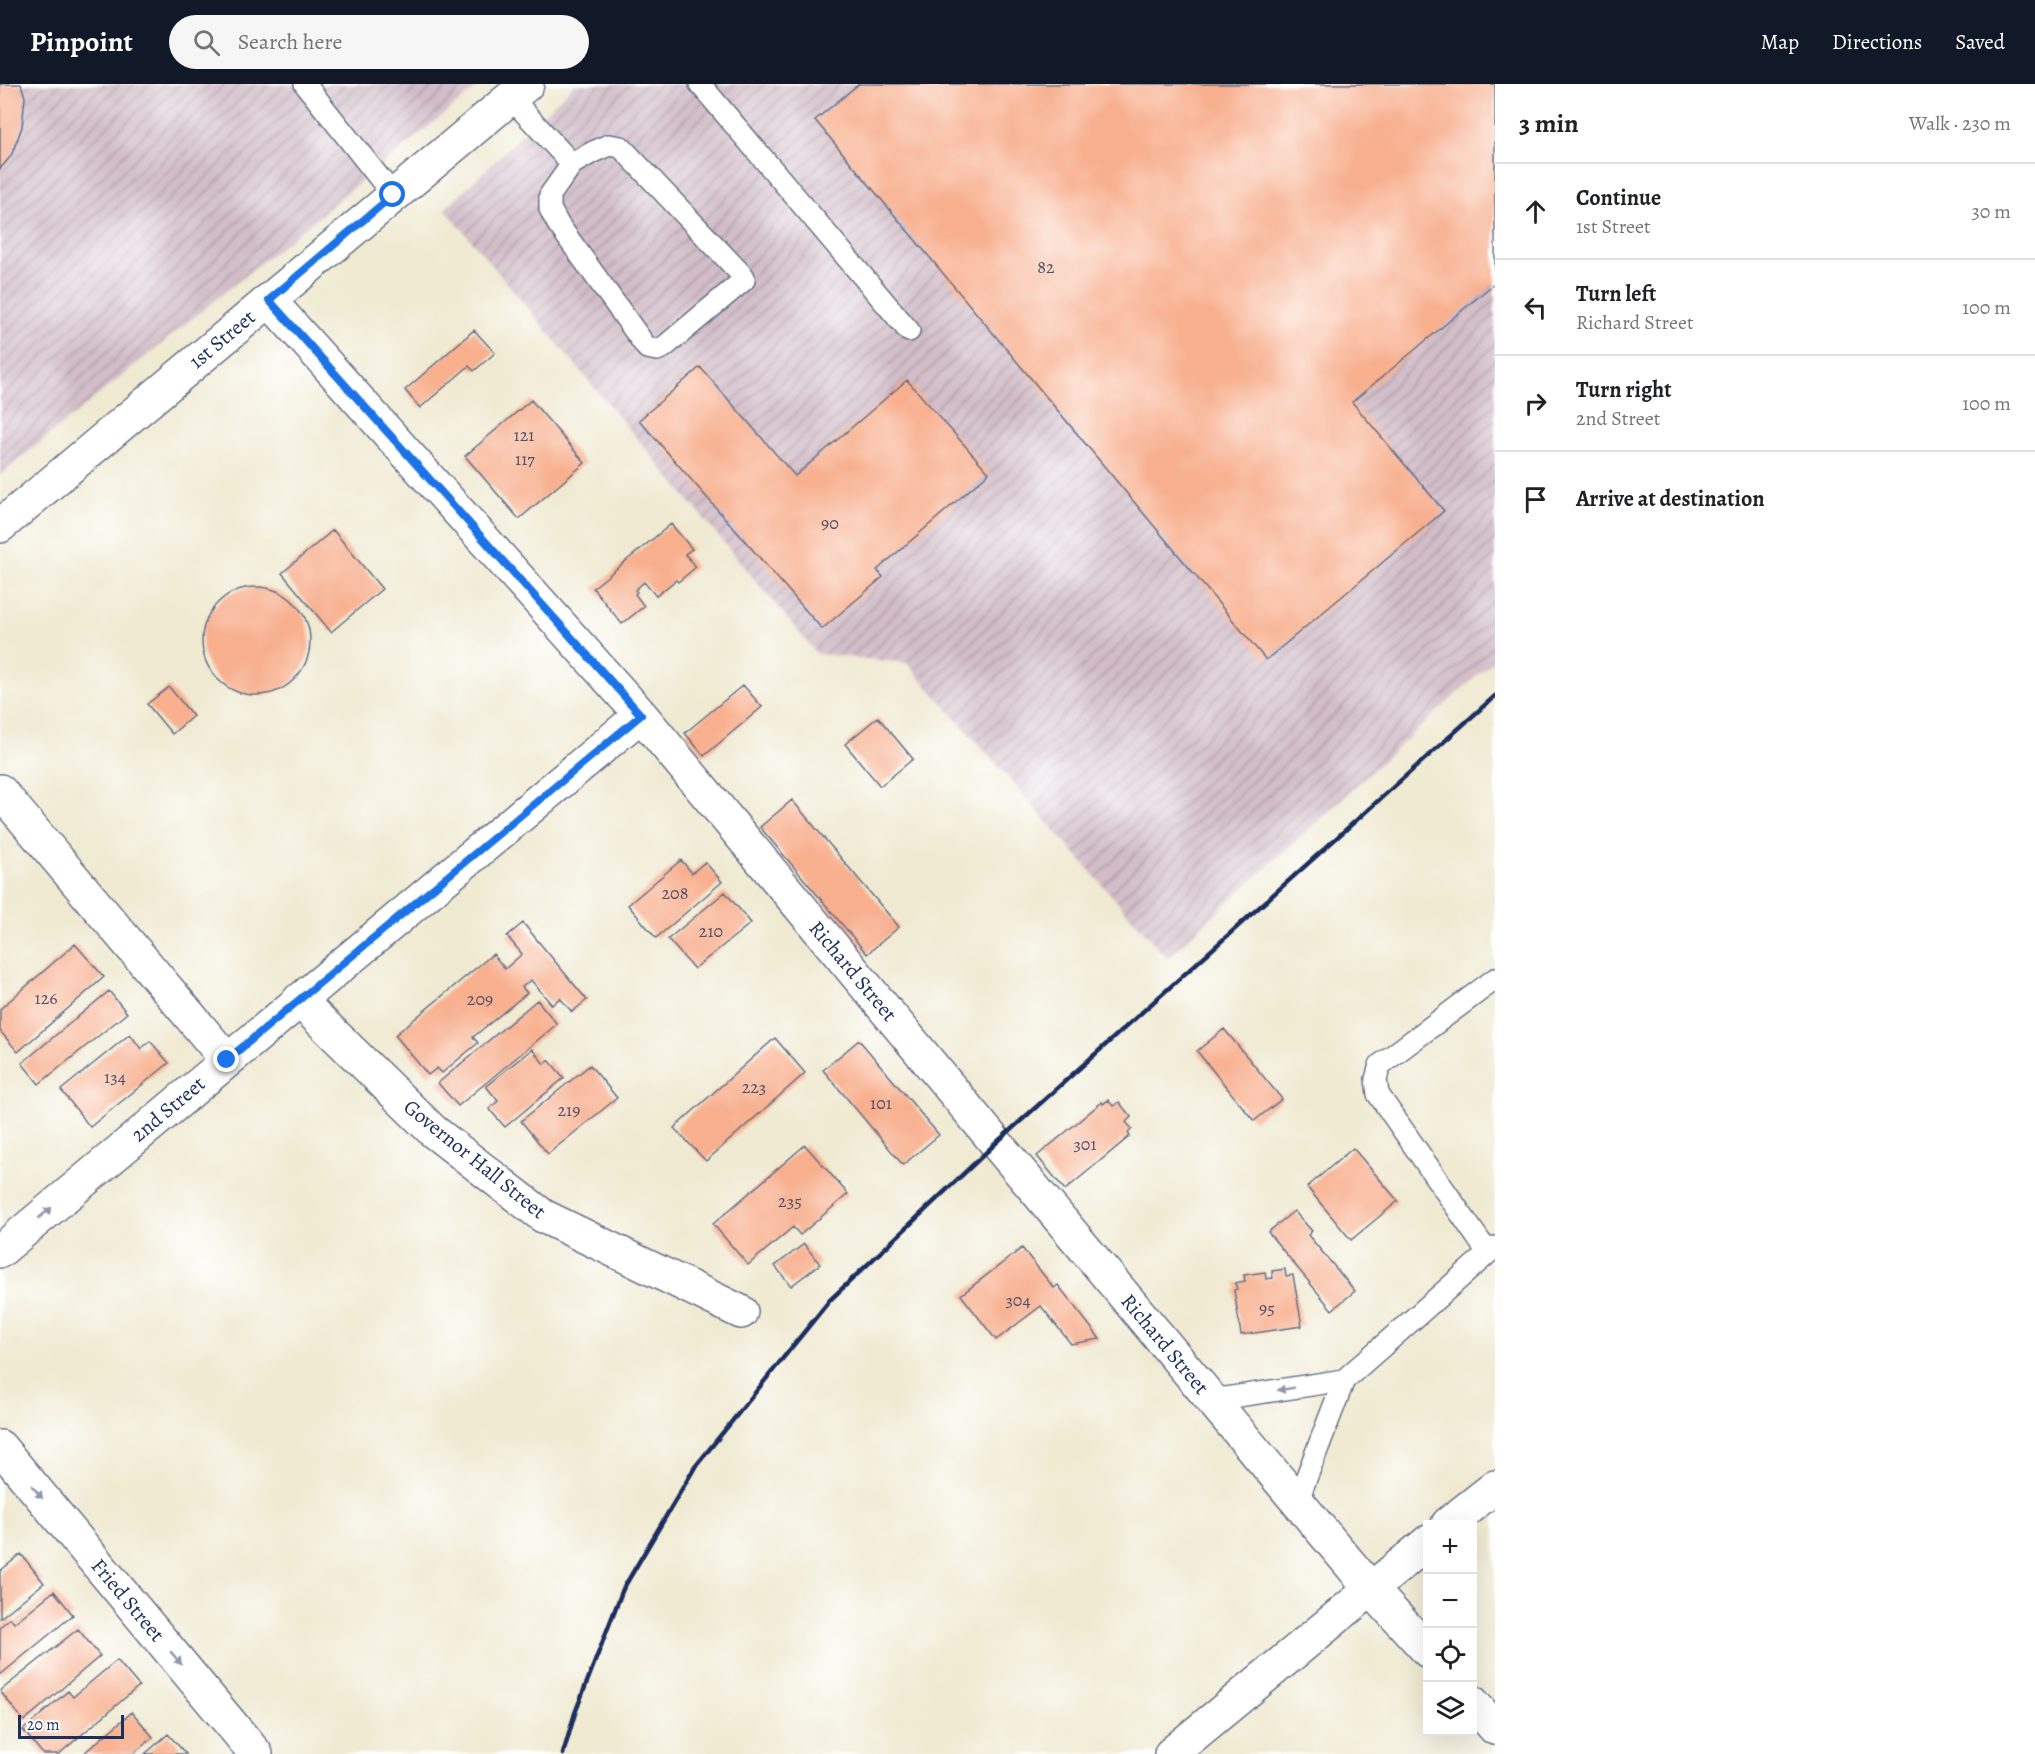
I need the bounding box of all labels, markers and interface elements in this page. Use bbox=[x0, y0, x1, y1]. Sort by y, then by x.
search box bbox=[169, 15, 589, 69]
text: Pinpoint bbox=[30, 23, 133, 61]
icon: search bbox=[190, 26, 223, 59]
text: Search here bbox=[238, 27, 342, 57]
text: Map bbox=[1761, 28, 1799, 56]
text: Directions bbox=[1832, 28, 1922, 56]
text: Saved bbox=[1955, 28, 2005, 56]
text: 3 min bbox=[1519, 106, 1579, 141]
text: Walk · 230 m bbox=[1909, 110, 2011, 137]
route start bbox=[379, 181, 405, 207]
text: Continue bbox=[1576, 183, 1661, 213]
icon: ahead bbox=[1519, 195, 1552, 228]
text: 30 m bbox=[1971, 198, 2011, 225]
text: 1st Street bbox=[1576, 213, 1651, 240]
house number: 82 bbox=[1037, 255, 1055, 279]
text: Turn left bbox=[1576, 279, 1656, 309]
icon: left bbox=[1519, 291, 1552, 324]
text: 100 m bbox=[1962, 294, 2011, 321]
street label: 1st Street bbox=[183, 303, 261, 375]
text: Richard Street bbox=[1576, 309, 1693, 336]
text: Turn right bbox=[1576, 375, 1672, 405]
icon: right bbox=[1519, 387, 1552, 420]
text: 100 m bbox=[1962, 390, 2011, 417]
text: 2nd Street bbox=[1576, 405, 1660, 432]
house number: 121 bbox=[514, 423, 534, 447]
house number: 117 bbox=[515, 447, 535, 471]
icon: arrive bbox=[1519, 483, 1552, 516]
text: Arrive at destination bbox=[1576, 484, 1765, 514]
house number: 90 bbox=[821, 511, 839, 535]
house number: 208 bbox=[662, 881, 688, 905]
street label: Richard Street bbox=[803, 915, 903, 1027]
house number: 210 bbox=[699, 919, 723, 943]
house number: 126 bbox=[34, 986, 58, 1010]
house number: 209 bbox=[467, 987, 493, 1011]
route end bbox=[213, 1046, 239, 1072]
house number: 134 bbox=[104, 1065, 126, 1089]
street label: 2nd Street bbox=[125, 1070, 211, 1148]
house number: 223 bbox=[742, 1075, 766, 1099]
house number: 101 bbox=[870, 1091, 892, 1115]
street label: Governor Hall Street bbox=[398, 1093, 552, 1225]
house number: 219 bbox=[558, 1098, 580, 1122]
house number: 301 bbox=[1073, 1132, 1097, 1156]
house number: 235 bbox=[778, 1189, 802, 1213]
one-way arrow bbox=[37, 1207, 52, 1220]
house number: 304 bbox=[1005, 1288, 1031, 1312]
street label: Richard Street bbox=[1115, 1288, 1215, 1400]
house number: 95 bbox=[1259, 1296, 1275, 1320]
one-way arrow bbox=[1277, 1385, 1296, 1394]
one-way arrow bbox=[31, 1484, 44, 1500]
map controls bbox=[1423, 1520, 1477, 1736]
button: + bbox=[1423, 1520, 1477, 1574]
street label: Fried Street bbox=[85, 1552, 171, 1648]
button: − bbox=[1423, 1574, 1477, 1628]
button: locate bbox=[1423, 1628, 1477, 1682]
one-way arrow bbox=[169, 1650, 182, 1666]
button: layers bbox=[1423, 1682, 1477, 1736]
scale bar bbox=[18, 1712, 124, 1740]
text: 20 m bbox=[27, 1714, 60, 1736]

